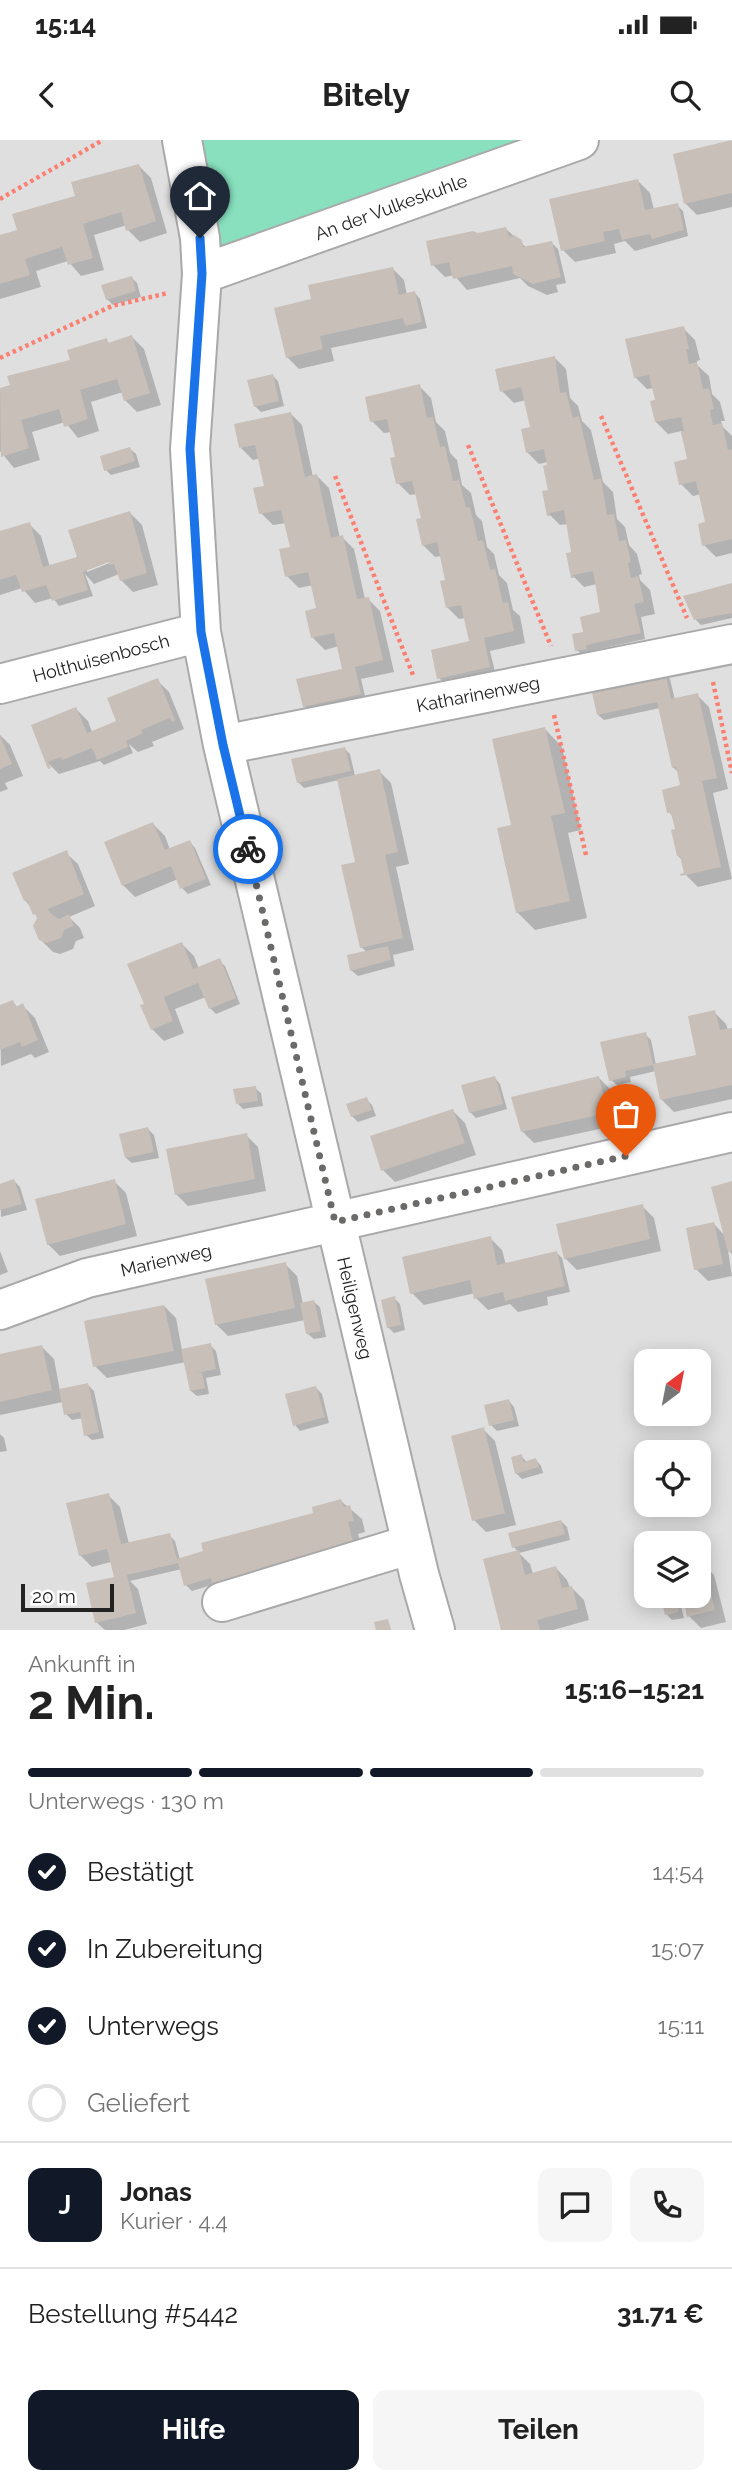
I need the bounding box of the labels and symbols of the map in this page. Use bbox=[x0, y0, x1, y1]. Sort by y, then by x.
pin bbox=[170, 166, 230, 238]
street label: An der Vulkeskuhle bbox=[312, 170, 470, 244]
street label: Holthuisenbosch bbox=[30, 630, 172, 686]
street label: Katharinenweg bbox=[415, 672, 541, 716]
courier bbox=[213, 814, 283, 884]
pin bbox=[596, 1084, 656, 1156]
street label: Marienweg bbox=[119, 1239, 213, 1281]
street label: Heiligenweg bbox=[333, 1255, 377, 1361]
north arrow bbox=[634, 1349, 710, 1426]
scale bar bbox=[21, 1581, 114, 1613]

